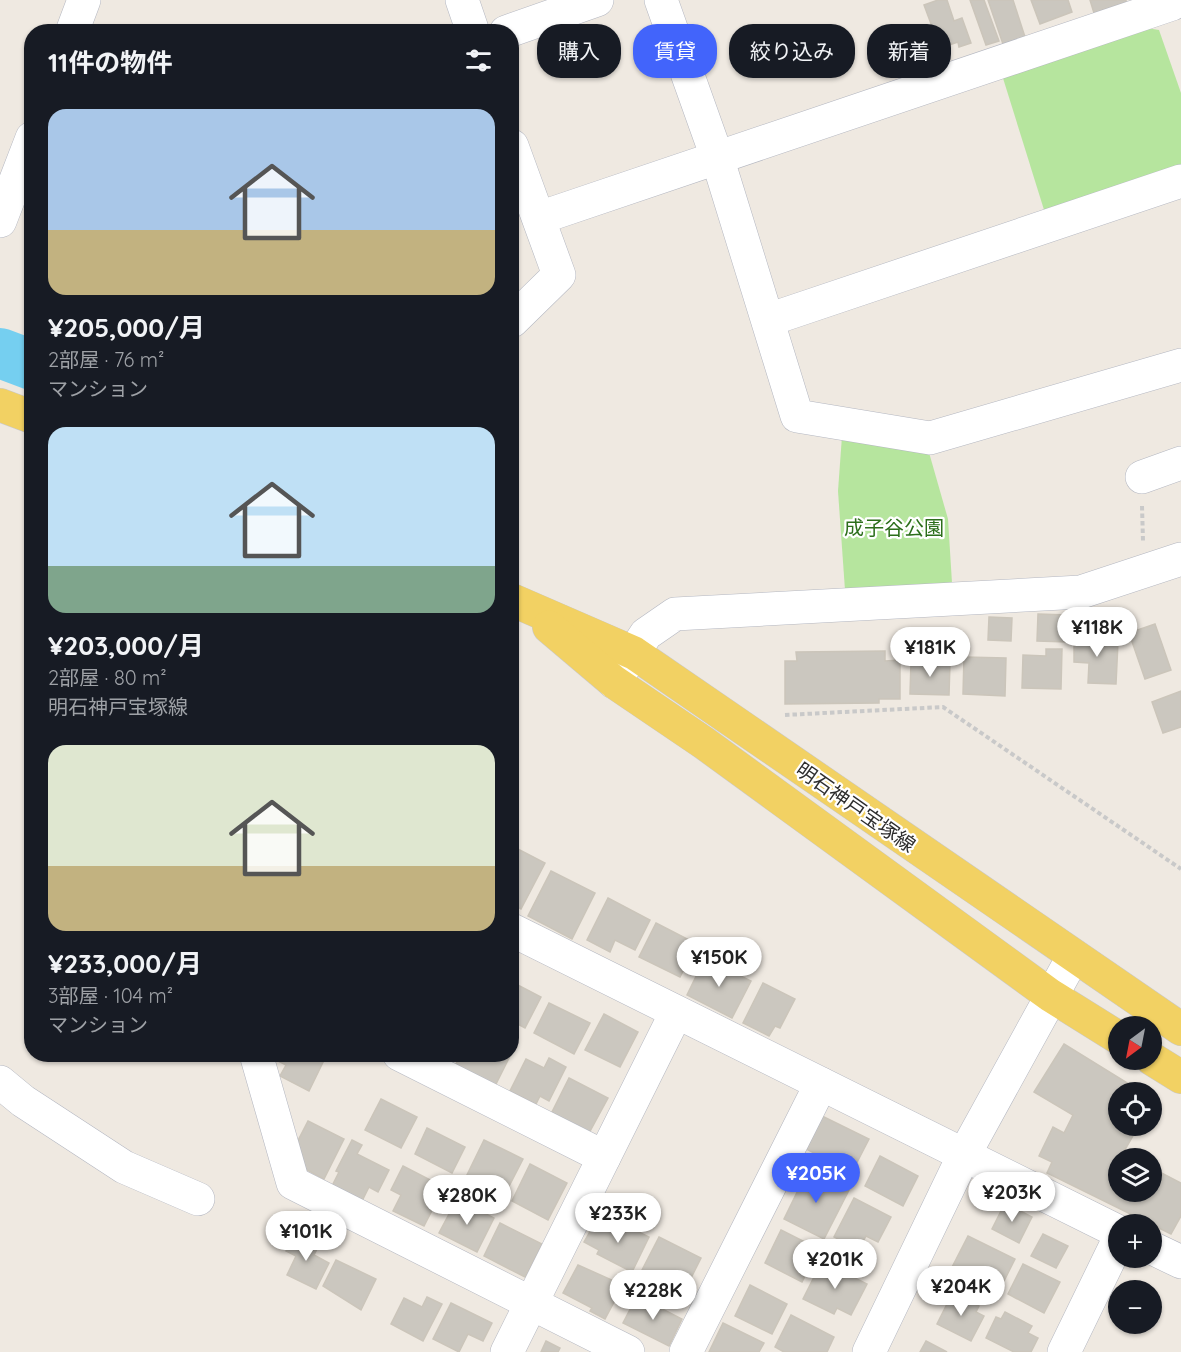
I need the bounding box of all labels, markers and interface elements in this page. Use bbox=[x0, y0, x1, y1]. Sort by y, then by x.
chip: 購入 bbox=[537, 24, 621, 78]
chip: 賃貸 bbox=[633, 24, 717, 78]
chip: 絞り込み bbox=[729, 24, 855, 78]
chip: 新着 bbox=[867, 24, 951, 78]
icon: filters bbox=[462, 44, 495, 77]
text: 11件の物件 bbox=[48, 46, 172, 79]
icon: home bbox=[218, 148, 326, 256]
text: ¥205,000/月 bbox=[48, 311, 205, 344]
text: 2部屋 · 76 m² bbox=[48, 347, 164, 372]
text: マンション bbox=[48, 376, 148, 401]
icon: home bbox=[218, 466, 326, 574]
park label: 成子谷公園 bbox=[844, 515, 944, 540]
pin: ¥118K bbox=[1055, 607, 1139, 658]
text: ¥118K bbox=[1071, 614, 1123, 639]
pin: ¥181K bbox=[888, 627, 972, 678]
text: ¥203,000/月 bbox=[48, 629, 204, 662]
text: ¥181K bbox=[904, 634, 956, 659]
text: 2部屋 · 80 m² bbox=[48, 665, 167, 690]
text: 明石神戸宝塚線 bbox=[48, 694, 188, 719]
street label: 明石神戸宝塚線 bbox=[791, 757, 921, 857]
icon: home bbox=[218, 784, 326, 892]
pin: ¥150K bbox=[677, 937, 761, 988]
text: ¥150K bbox=[691, 944, 747, 969]
text: ¥233,000/月 bbox=[48, 947, 202, 980]
text: 3部屋 · 104 m² bbox=[48, 983, 173, 1008]
text: マンション bbox=[48, 1012, 148, 1037]
north arrow bbox=[1108, 1016, 1162, 1070]
map controls bbox=[1108, 1016, 1162, 1334]
button: locate bbox=[1108, 1082, 1162, 1136]
button: layers bbox=[1108, 1148, 1162, 1202]
pin: ¥205K bbox=[774, 1153, 858, 1204]
text: ¥205K bbox=[786, 1160, 846, 1185]
pin: ¥203K bbox=[970, 1172, 1054, 1223]
pin: ¥280K bbox=[425, 1175, 509, 1226]
text: ¥203K bbox=[982, 1179, 1042, 1204]
text: ¥280K bbox=[437, 1182, 497, 1207]
pin: ¥233K bbox=[576, 1193, 660, 1244]
text: ¥233K bbox=[589, 1200, 647, 1225]
pin: ¥101K bbox=[264, 1211, 348, 1262]
button: + bbox=[1108, 1214, 1162, 1268]
text: ¥101K bbox=[280, 1218, 332, 1243]
pin: ¥201K bbox=[793, 1239, 877, 1290]
text: ¥201K bbox=[807, 1246, 863, 1271]
pin: ¥204K bbox=[919, 1266, 1003, 1317]
pin: ¥228K bbox=[611, 1270, 695, 1321]
text: ¥204K bbox=[931, 1273, 991, 1298]
text: ¥228K bbox=[624, 1277, 682, 1302]
button: − bbox=[1108, 1280, 1162, 1334]

